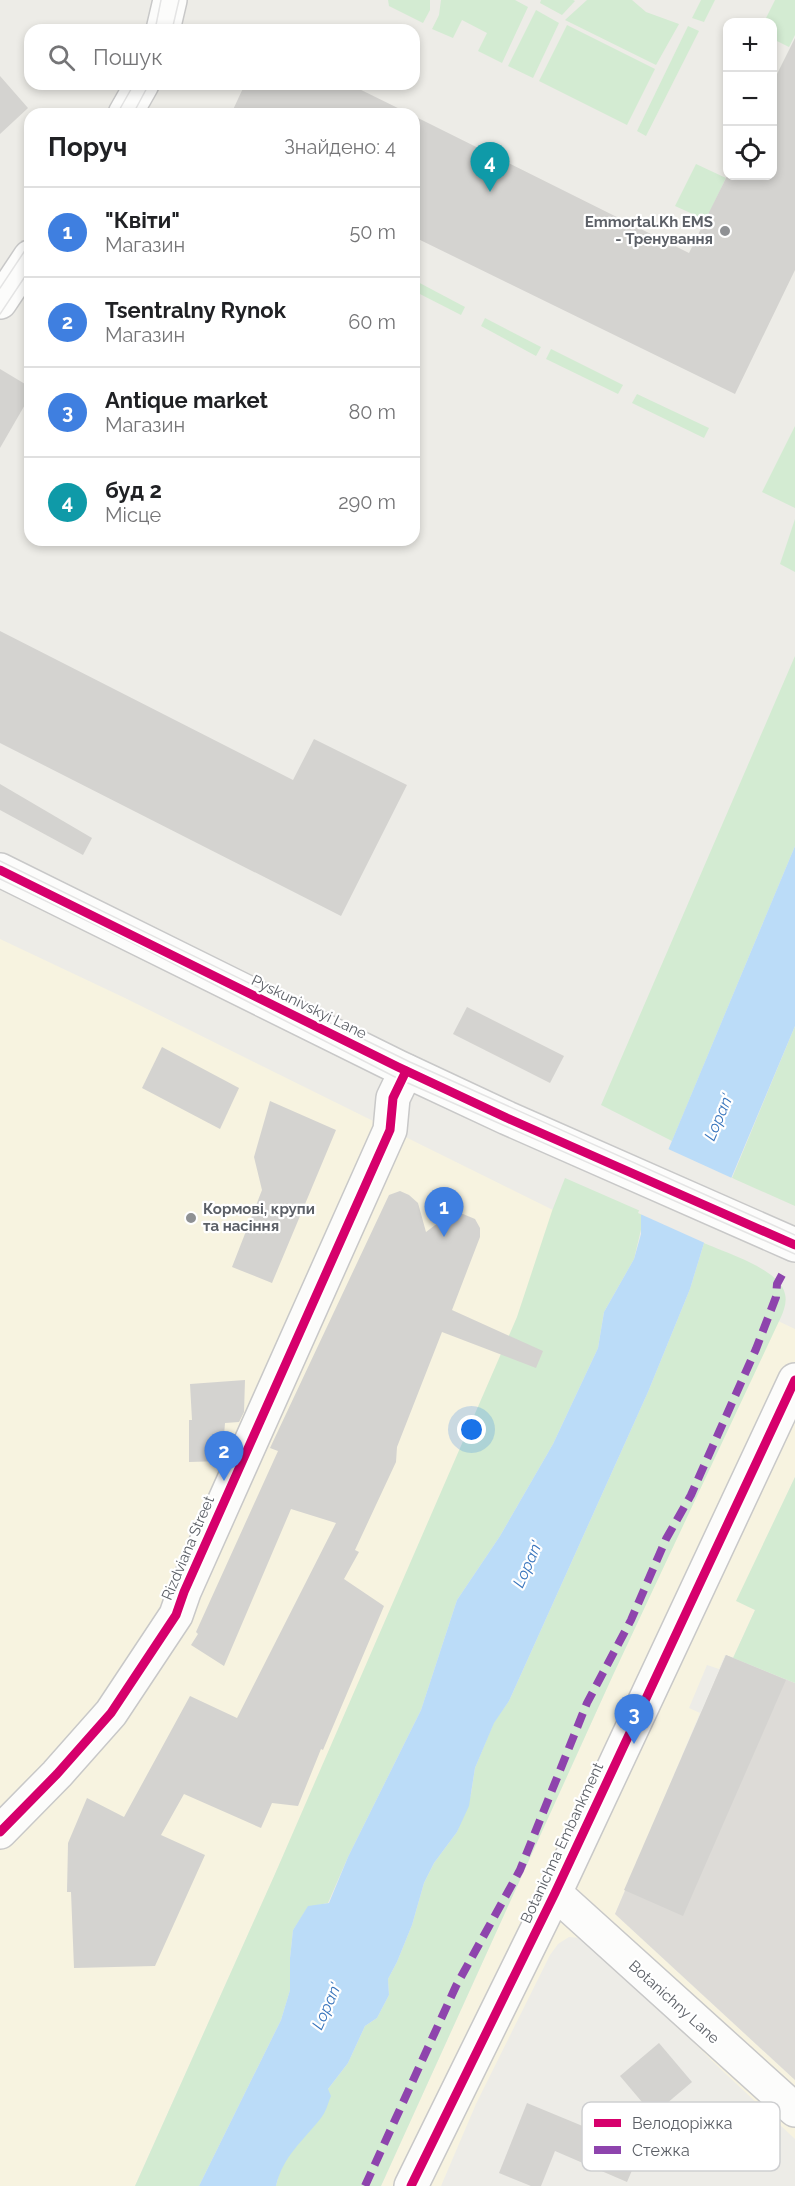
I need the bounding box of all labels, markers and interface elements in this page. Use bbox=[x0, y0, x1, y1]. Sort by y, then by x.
map controls bbox=[723, 18, 777, 180]
button: + bbox=[723, 18, 777, 72]
search box bbox=[24, 24, 420, 90]
icon: search bbox=[45, 41, 78, 74]
text: Пошук bbox=[93, 44, 163, 70]
button: − bbox=[723, 72, 777, 126]
button: locate bbox=[723, 126, 777, 180]
text: Поруч bbox=[48, 132, 127, 162]
text: Знайдено: 4 bbox=[284, 135, 396, 159]
pin: 4 bbox=[470, 142, 510, 192]
text: "Квіти" bbox=[105, 207, 180, 233]
place label: Emmortal.Kh EMS - Тренування bbox=[585, 213, 713, 248]
text: 1 bbox=[63, 220, 72, 244]
text: 50 m bbox=[349, 220, 396, 244]
marker: Emmortal.Kh EMS - Тренування bbox=[718, 224, 732, 238]
text: Магазин bbox=[105, 233, 185, 257]
text: Tsentralny Rynok bbox=[105, 297, 286, 323]
text: 2 bbox=[62, 310, 73, 334]
text: 60 m bbox=[348, 310, 396, 334]
text: Магазин bbox=[105, 323, 185, 347]
text: Antique market bbox=[105, 387, 268, 413]
text: 3 bbox=[62, 400, 73, 424]
text: 80 m bbox=[348, 400, 396, 424]
text: Магазин bbox=[105, 413, 185, 437]
text: буд 2 bbox=[105, 477, 162, 503]
text: 4 bbox=[62, 490, 73, 514]
text: 290 m bbox=[338, 490, 396, 514]
text: Місце bbox=[105, 503, 161, 527]
street label: Pyskunivskyi Lane bbox=[248, 971, 370, 1043]
water label: Lopan' bbox=[700, 1090, 737, 1143]
pin: 1 bbox=[424, 1188, 464, 1237]
place label: Кормові, крупи та насіння bbox=[203, 1200, 315, 1235]
marker: Кормові, крупи та насіння bbox=[184, 1211, 198, 1225]
your location bbox=[457, 1415, 486, 1444]
pin: 2 bbox=[204, 1432, 244, 1481]
street label: Rizdviana Street bbox=[158, 1493, 218, 1603]
water label: Lopan' bbox=[509, 1537, 546, 1590]
pin: 3 bbox=[614, 1694, 654, 1744]
street label: Botanichna Embankment bbox=[517, 1760, 607, 1926]
street label: Botanichny Lane bbox=[625, 1957, 723, 2047]
water label: Lopan' bbox=[308, 1979, 345, 2032]
legend bbox=[582, 2102, 780, 2171]
text: Велодоріжка bbox=[632, 2114, 732, 2133]
text: Стежка bbox=[632, 2141, 690, 2160]

